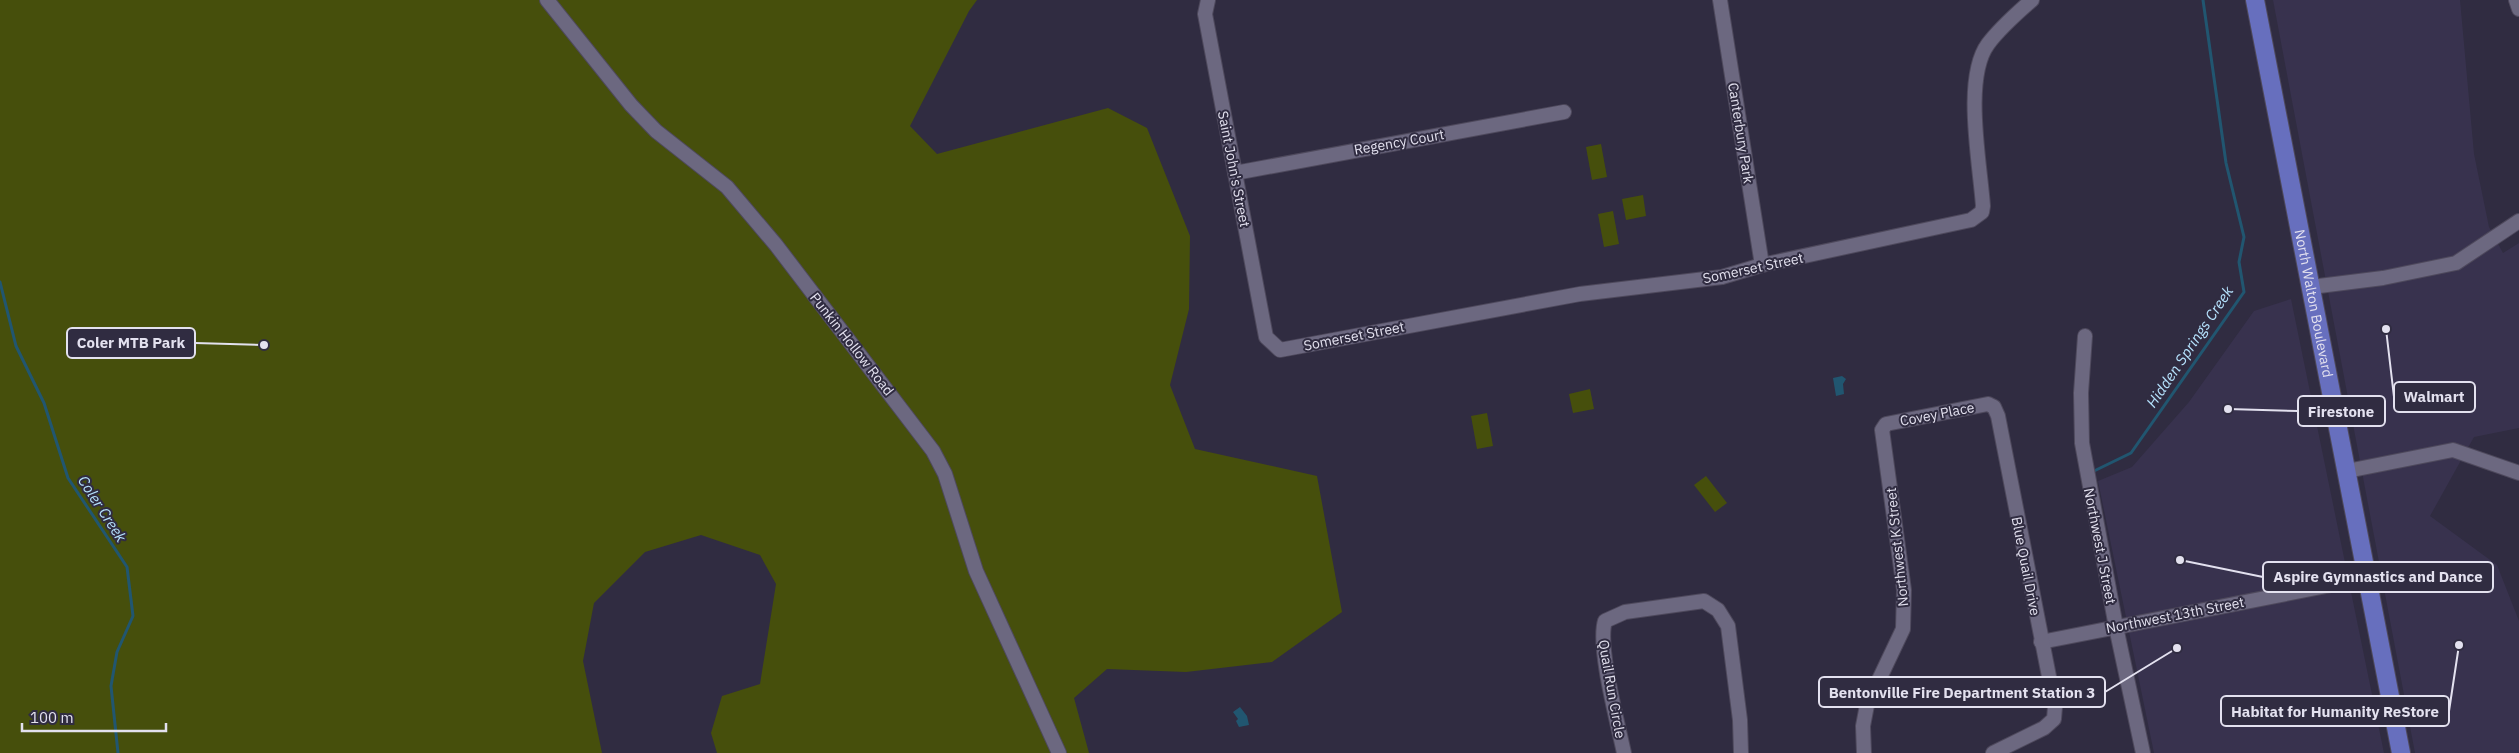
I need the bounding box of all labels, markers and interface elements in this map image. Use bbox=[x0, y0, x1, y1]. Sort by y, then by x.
street label: Canterbury Park bbox=[1724, 81, 1758, 185]
street label: Saint John's Street bbox=[1214, 109, 1254, 229]
street label: Regency Court bbox=[1352, 125, 1446, 159]
street label: North Walton Boulevard bbox=[2291, 228, 2337, 379]
street label: Somerset Street bbox=[1701, 249, 1805, 287]
water label: Hidden Springs Creek bbox=[2142, 282, 2237, 411]
street label: Punkin Hollow Road bbox=[806, 289, 898, 399]
street label: Somerset Street bbox=[1302, 317, 1406, 355]
callout: Coler MTB Park bbox=[67, 328, 195, 358]
text: Coler MTB Park bbox=[77, 333, 185, 352]
callout: Walmart bbox=[2394, 382, 2475, 412]
text: Walmart bbox=[2403, 387, 2465, 406]
callout: Firestone bbox=[2298, 396, 2385, 426]
street label: Covey Place bbox=[1898, 398, 1976, 430]
text: Firestone bbox=[2308, 402, 2374, 421]
water label: Coler Creek bbox=[74, 472, 131, 546]
street label: Northwest K Street bbox=[1882, 486, 1912, 607]
street label: Northwest J Street bbox=[2080, 486, 2120, 606]
street label: Blue Quail Drive bbox=[2008, 515, 2044, 617]
callout: Aspire Gymnastics and Dance bbox=[2263, 562, 2493, 592]
text: Aspire Gymnastics and Dance bbox=[2273, 567, 2483, 586]
street label: Northwest 13th Street bbox=[2104, 593, 2246, 637]
street label: Quail Run Circle bbox=[1594, 638, 1630, 740]
callout: Bentonville Fire Department Station 3 bbox=[1819, 677, 2105, 707]
text: Bentonville Fire Department Station 3 bbox=[1829, 683, 2095, 702]
callout: Habitat for Humanity ReStore bbox=[2221, 696, 2449, 726]
scale bar bbox=[22, 700, 166, 732]
text: Habitat for Humanity ReStore bbox=[2231, 702, 2439, 721]
text: 100 m bbox=[30, 708, 74, 727]

